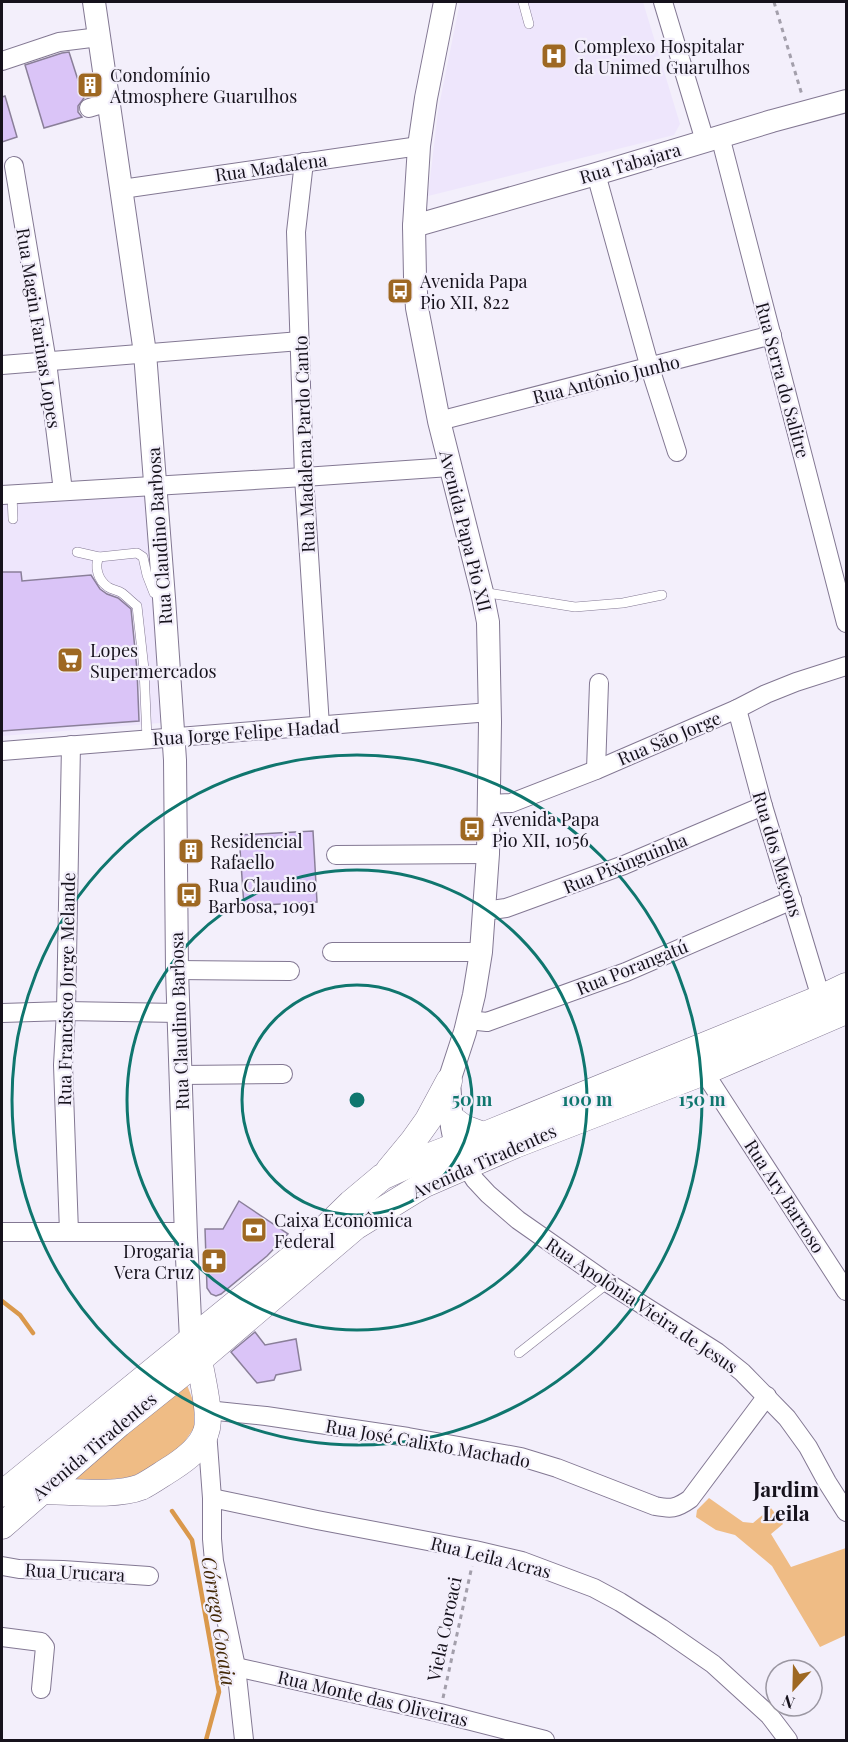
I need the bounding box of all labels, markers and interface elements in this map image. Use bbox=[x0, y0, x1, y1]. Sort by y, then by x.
place label: Complexo Hospitalar da Unimed Guarulhos bbox=[574, 34, 750, 79]
hospital icon: Complexo Hospitalar da Unimed Guarulhos bbox=[539, 41, 569, 71]
place label: Condomínio Atmosphere Guarulhos bbox=[109, 63, 297, 108]
building icon: Condomínio Atmosphere Guarulhos bbox=[75, 70, 105, 100]
street label: Rua Tabajara bbox=[576, 137, 684, 189]
street label: Rua Madalena bbox=[213, 147, 329, 187]
street label: Rua Magin Farinas Lopes bbox=[11, 226, 67, 430]
place label: Avenida Papa Pio XII, 822 bbox=[419, 269, 528, 314]
bus stop icon: Avenida Papa Pio XII, 822 bbox=[385, 276, 415, 306]
street label: Rua Serra do Salitre bbox=[751, 299, 815, 461]
street label: Rua Madalena Pardo Canto bbox=[288, 335, 320, 553]
street label: Rua Antônio Junho bbox=[530, 349, 682, 409]
street label: Rua Claudino Barbosa bbox=[141, 446, 177, 626]
street label: Avenida Papa Pio XII bbox=[434, 447, 498, 614]
place label: Lopes Supermercados bbox=[90, 638, 217, 683]
supermarket icon: Lopes Supermercados bbox=[55, 645, 85, 675]
street label: Rua São Jorge bbox=[614, 705, 724, 771]
street label: Rua Jorge Felipe Hadad bbox=[152, 713, 341, 751]
street label: Rua dos Maçons bbox=[747, 788, 809, 920]
place label: Avenida Papa Pio XII, 1056 bbox=[491, 807, 600, 852]
bus stop icon: Avenida Papa Pio XII, 1056 bbox=[457, 814, 487, 844]
street label: Rua Pixinguinha bbox=[559, 827, 691, 899]
place label: Residencial Rafaello bbox=[210, 829, 303, 874]
building icon: Residencial Rafaello bbox=[176, 836, 206, 866]
street label: Rua Francisco Jorge Melande bbox=[52, 872, 80, 1106]
place label: Rua Claudino Barbosa, 1091 bbox=[208, 873, 317, 918]
bus stop icon: Rua Claudino Barbosa, 1091 bbox=[174, 880, 204, 910]
street label: Rua Claudino Barbosa bbox=[164, 932, 194, 1110]
street label: Rua Porangatú bbox=[573, 934, 692, 1000]
text: 50 m bbox=[452, 1087, 493, 1111]
text: 100 m bbox=[562, 1087, 613, 1111]
text: 150 m bbox=[678, 1087, 726, 1111]
centre of rings bbox=[347, 1090, 367, 1110]
street label: Avenida Tiradentes bbox=[407, 1118, 560, 1204]
street label: Rua Ary Barroso bbox=[739, 1135, 831, 1257]
place label: Caixa Econômica Federal bbox=[274, 1208, 412, 1253]
bank icon: Caixa Econômica Federal bbox=[239, 1215, 269, 1245]
street label: Rua Apolônia Vieira de Jesus bbox=[541, 1232, 743, 1378]
place label: Drogaria Vera Cruz bbox=[113, 1239, 194, 1284]
pharmacy icon: Drogaria Vera Cruz bbox=[199, 1246, 229, 1276]
street label: Avenida Tiradentes bbox=[26, 1387, 161, 1506]
street label: Rua José Calixto Machado bbox=[324, 1413, 532, 1473]
district label: Jardim Leila bbox=[752, 1474, 819, 1526]
street label: Rua Leila Acras bbox=[428, 1530, 554, 1584]
water label: Córrego Cocaia bbox=[196, 1554, 244, 1688]
street label: Rua Urucara bbox=[24, 1557, 126, 1587]
street label: Viela Coroaci bbox=[421, 1574, 467, 1684]
north arrow bbox=[764, 1658, 824, 1718]
street label: Rua Monte das Oliveiras bbox=[275, 1664, 471, 1732]
text: N bbox=[778, 1690, 797, 1714]

